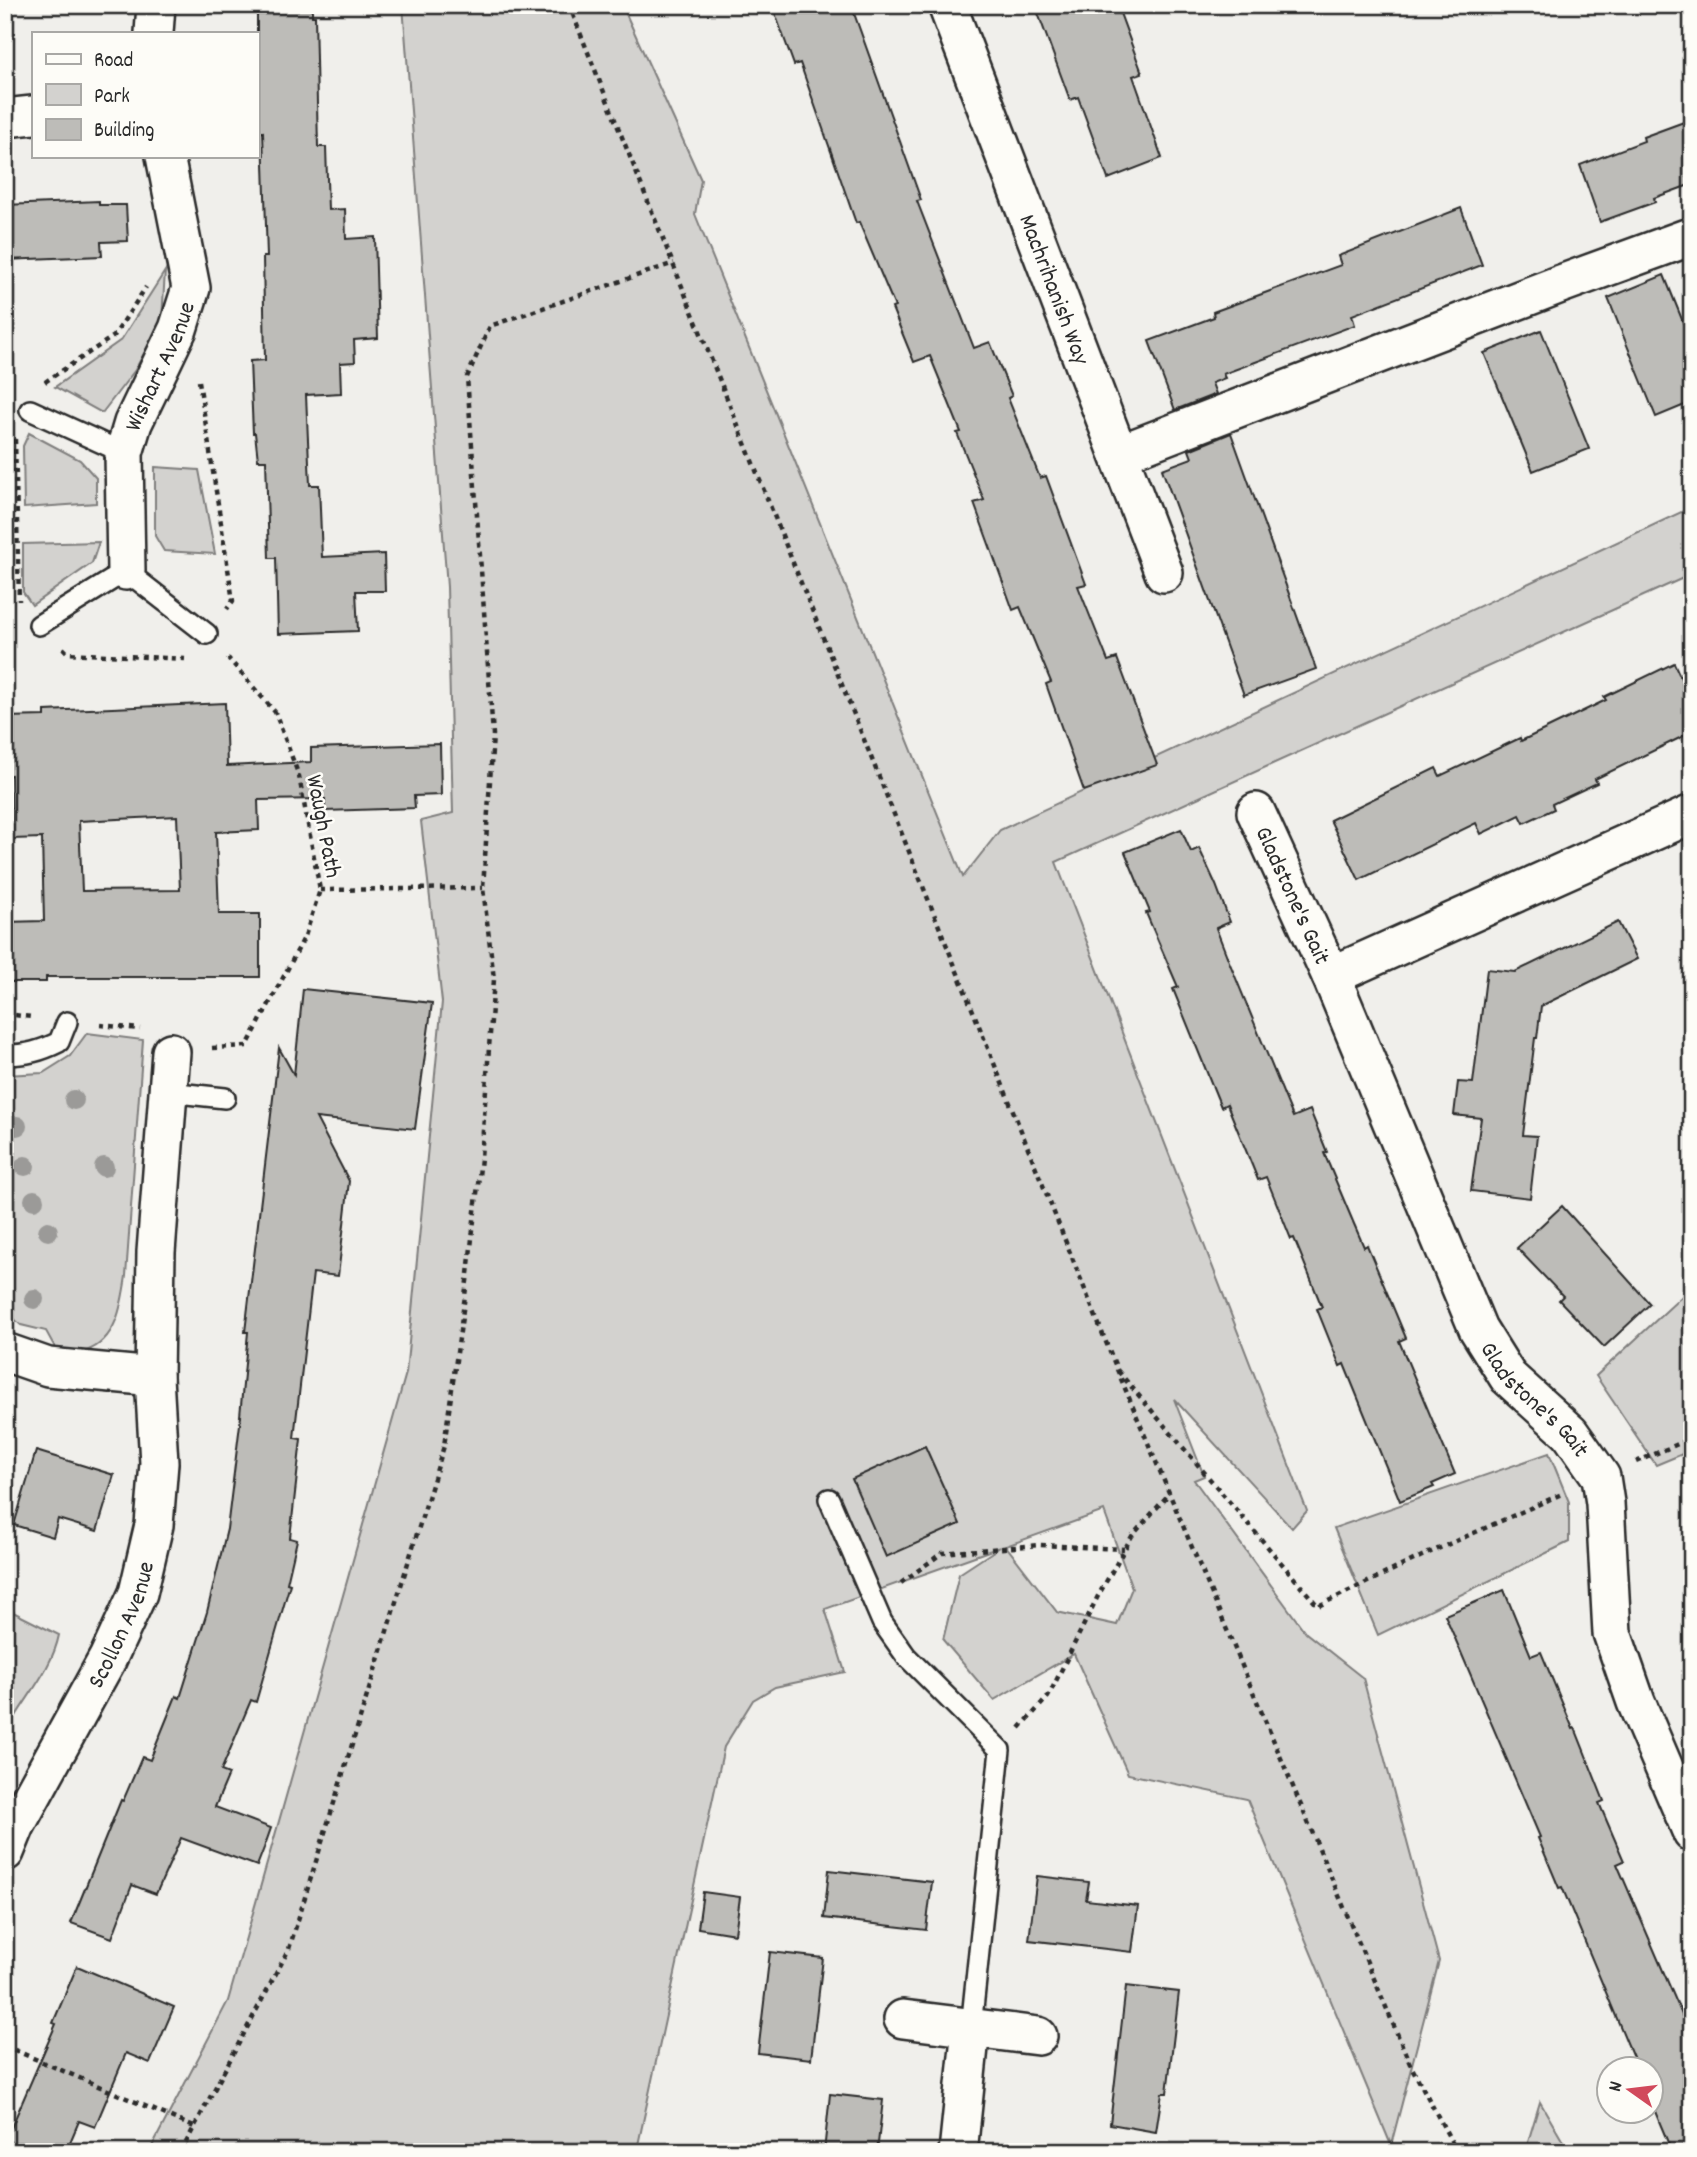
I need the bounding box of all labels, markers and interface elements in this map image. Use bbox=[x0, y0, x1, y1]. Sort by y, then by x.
legend bbox=[32, 32, 259, 158]
text: Road bbox=[94, 47, 133, 77]
text: Park bbox=[94, 83, 130, 113]
text: Building bbox=[94, 117, 154, 147]
street label: Machrihanish Way bbox=[1009, 210, 1097, 371]
street label: Wishart Avenue bbox=[118, 298, 206, 436]
street label: Waugh Path bbox=[295, 772, 349, 881]
street label: Gladstone's Gait bbox=[1245, 821, 1338, 971]
street label: Gladstone's Gait bbox=[1470, 1336, 1596, 1465]
street label: Scollon Avenue bbox=[81, 1558, 165, 1695]
north arrow bbox=[1596, 2056, 1666, 2126]
text: N bbox=[1603, 2079, 1631, 2095]

